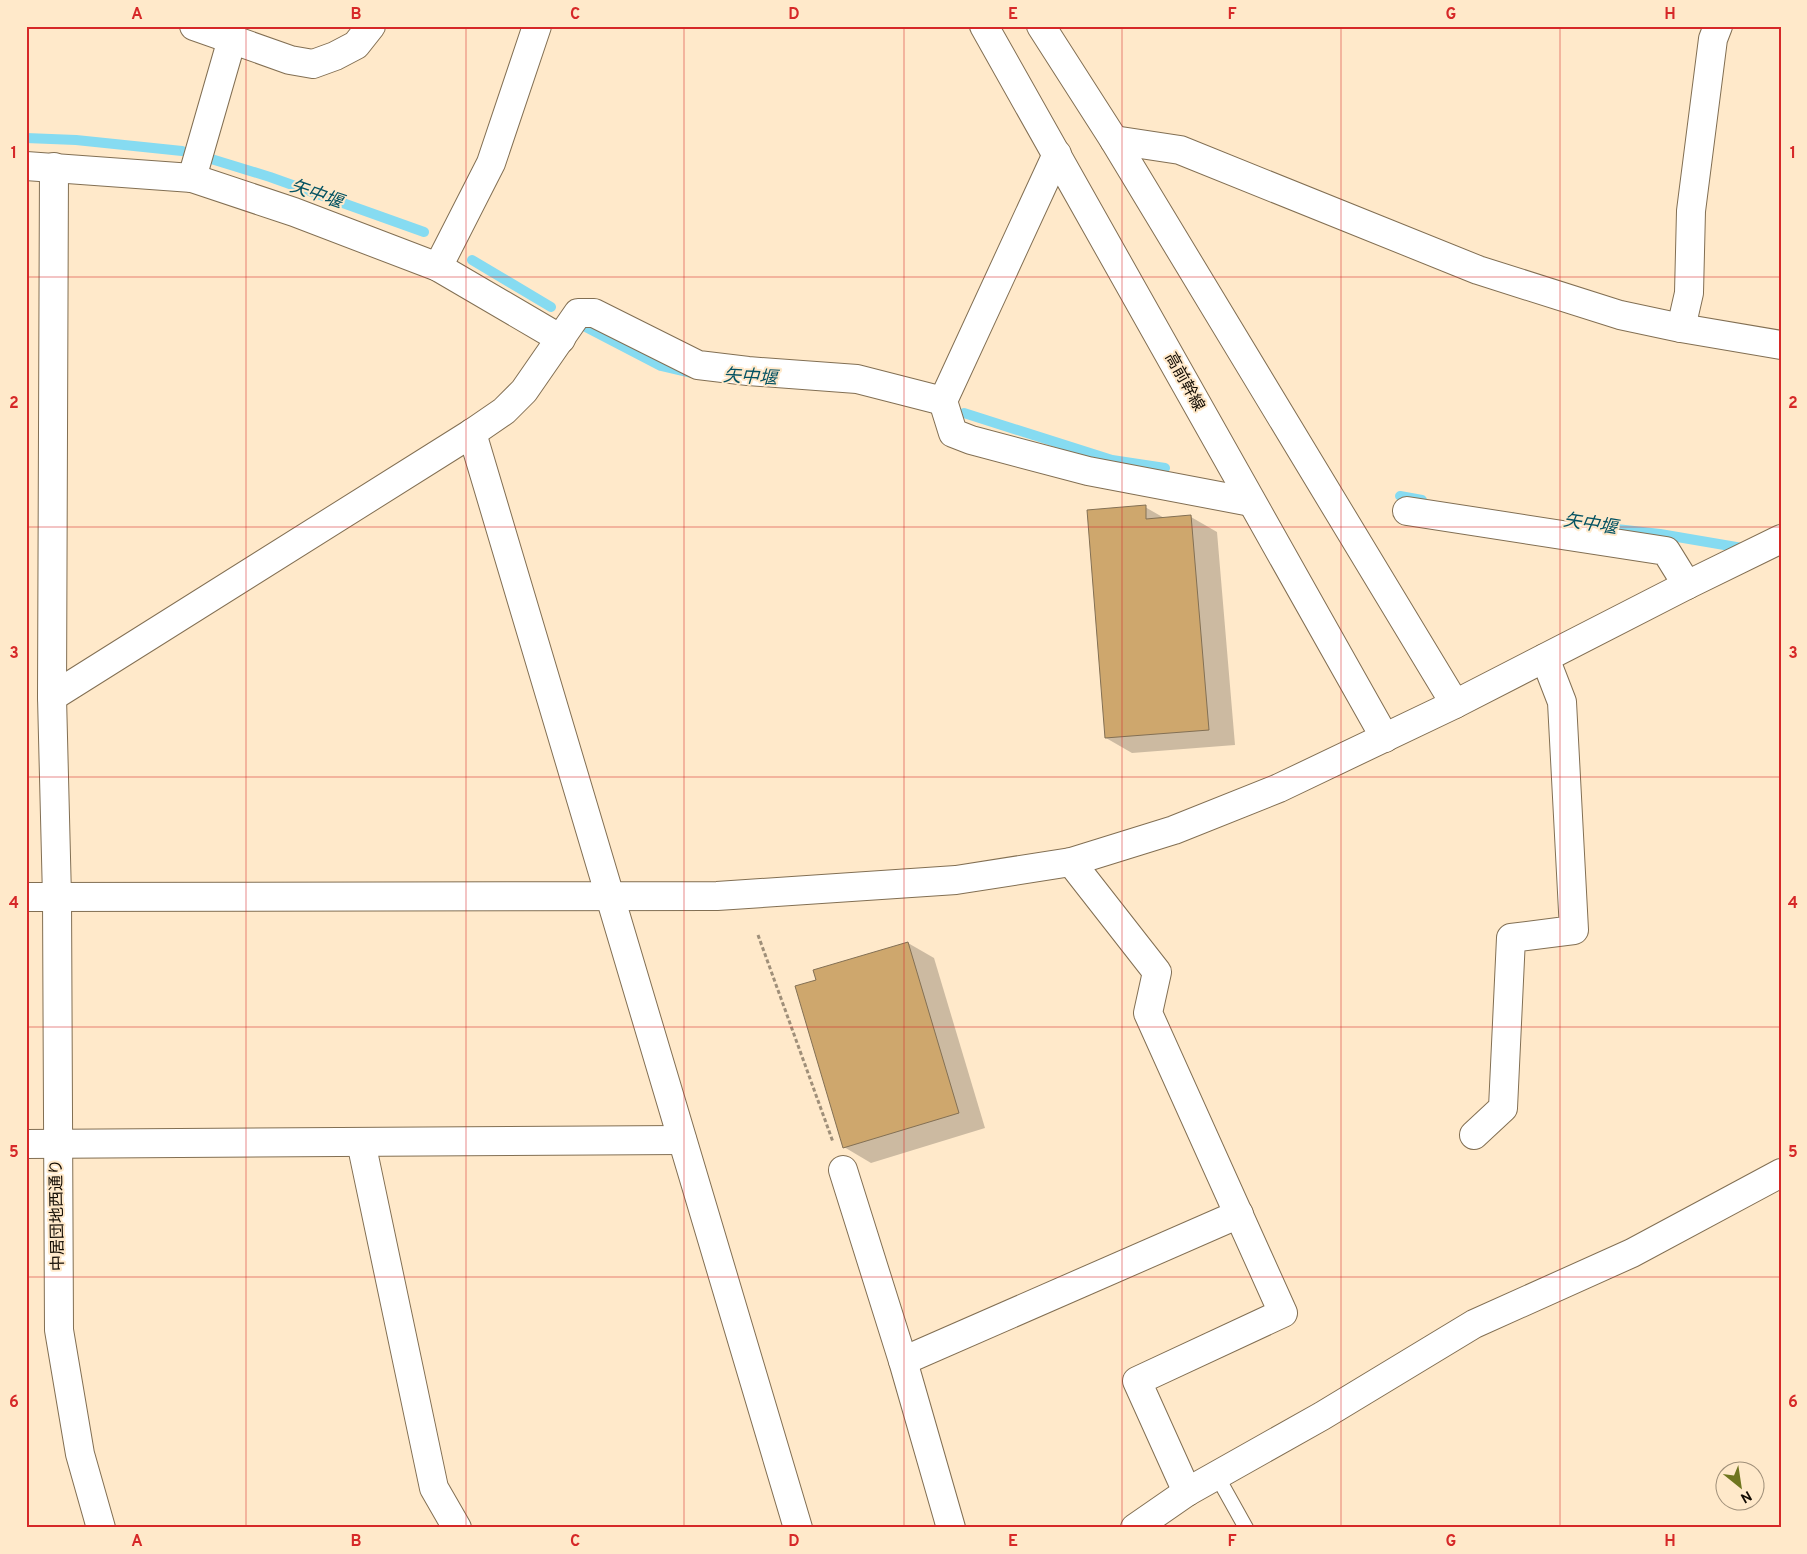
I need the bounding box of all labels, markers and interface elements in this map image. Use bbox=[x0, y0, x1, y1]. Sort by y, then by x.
text: A bbox=[131, 5, 143, 25]
text: B bbox=[350, 5, 362, 25]
text: C bbox=[570, 5, 580, 25]
text: D bbox=[788, 5, 800, 25]
text: E bbox=[1008, 5, 1018, 25]
text: F bbox=[1227, 5, 1237, 25]
text: G bbox=[1446, 5, 1456, 25]
text: H bbox=[1664, 5, 1676, 25]
text: 1 bbox=[11, 144, 17, 164]
text: 1 bbox=[1790, 144, 1796, 164]
water label: 矢中堰 bbox=[287, 175, 348, 216]
street label: 高前幹線 bbox=[1160, 349, 1208, 415]
water label: 矢中堰 bbox=[722, 365, 781, 391]
text: 2 bbox=[9, 394, 19, 414]
text: 2 bbox=[1788, 394, 1798, 414]
water label: 矢中堰 bbox=[1562, 509, 1621, 541]
text: 3 bbox=[9, 644, 19, 664]
text: 3 bbox=[1788, 644, 1798, 664]
text: 4 bbox=[9, 894, 19, 914]
text: 4 bbox=[1788, 894, 1798, 914]
text: 5 bbox=[9, 1143, 19, 1163]
text: 5 bbox=[1788, 1143, 1798, 1163]
street label: 中居団地西通り bbox=[47, 1159, 69, 1271]
text: 6 bbox=[9, 1393, 19, 1413]
text: 6 bbox=[1788, 1393, 1798, 1413]
north arrow bbox=[1714, 1462, 1764, 1512]
text: N bbox=[1737, 1486, 1754, 1506]
text: A bbox=[131, 1532, 143, 1552]
text: B bbox=[350, 1532, 362, 1552]
text: C bbox=[570, 1532, 580, 1552]
text: D bbox=[788, 1532, 800, 1552]
text: E bbox=[1008, 1532, 1018, 1552]
text: F bbox=[1227, 1532, 1237, 1552]
text: G bbox=[1446, 1532, 1456, 1552]
text: H bbox=[1664, 1532, 1676, 1552]

